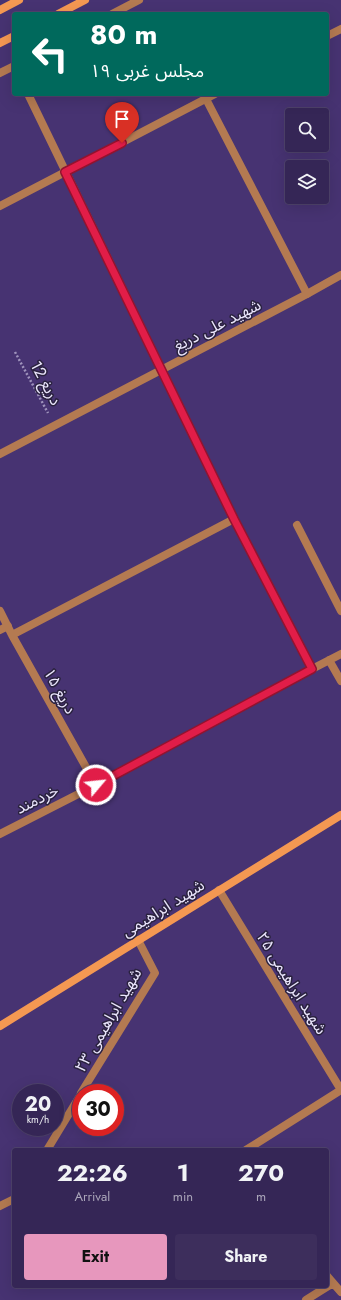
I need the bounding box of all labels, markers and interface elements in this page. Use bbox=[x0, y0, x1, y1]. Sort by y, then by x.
text: 80 m bbox=[90, 14, 157, 55]
icon: left bbox=[24, 28, 76, 80]
text: مجلس غربی ۱۹ bbox=[90, 58, 204, 84]
pin bbox=[105, 102, 139, 143]
icon: arrive bbox=[111, 108, 133, 130]
map controls bbox=[285, 108, 329, 204]
button: search bbox=[285, 108, 329, 152]
button: layers bbox=[285, 160, 329, 204]
street label: شهید علی دریغ bbox=[169, 293, 265, 358]
street label: دریغ 12 bbox=[24, 357, 67, 410]
street label: دریغ ۱۵ bbox=[37, 664, 82, 719]
position arrow bbox=[75, 764, 117, 806]
street label: خردمند bbox=[12, 778, 62, 820]
street label: شهید ابراهیمی bbox=[117, 873, 209, 943]
street label: شهید ابراهیمی ۲۵ bbox=[251, 927, 333, 1039]
street label: شهید ابراهیمی ۲۳ bbox=[69, 964, 147, 1076]
speed limit sign: 30 bbox=[72, 1084, 124, 1136]
text: 20 bbox=[25, 1090, 51, 1119]
text: km/h bbox=[27, 1112, 49, 1127]
text: 22:26 bbox=[57, 1155, 128, 1190]
text: 1 bbox=[177, 1155, 189, 1190]
text: 270 bbox=[238, 1155, 284, 1190]
text: Arrival bbox=[74, 1187, 110, 1206]
text: min bbox=[173, 1187, 193, 1206]
text: m bbox=[256, 1187, 266, 1206]
button: Exit bbox=[24, 1234, 167, 1280]
button: Share bbox=[175, 1234, 317, 1280]

